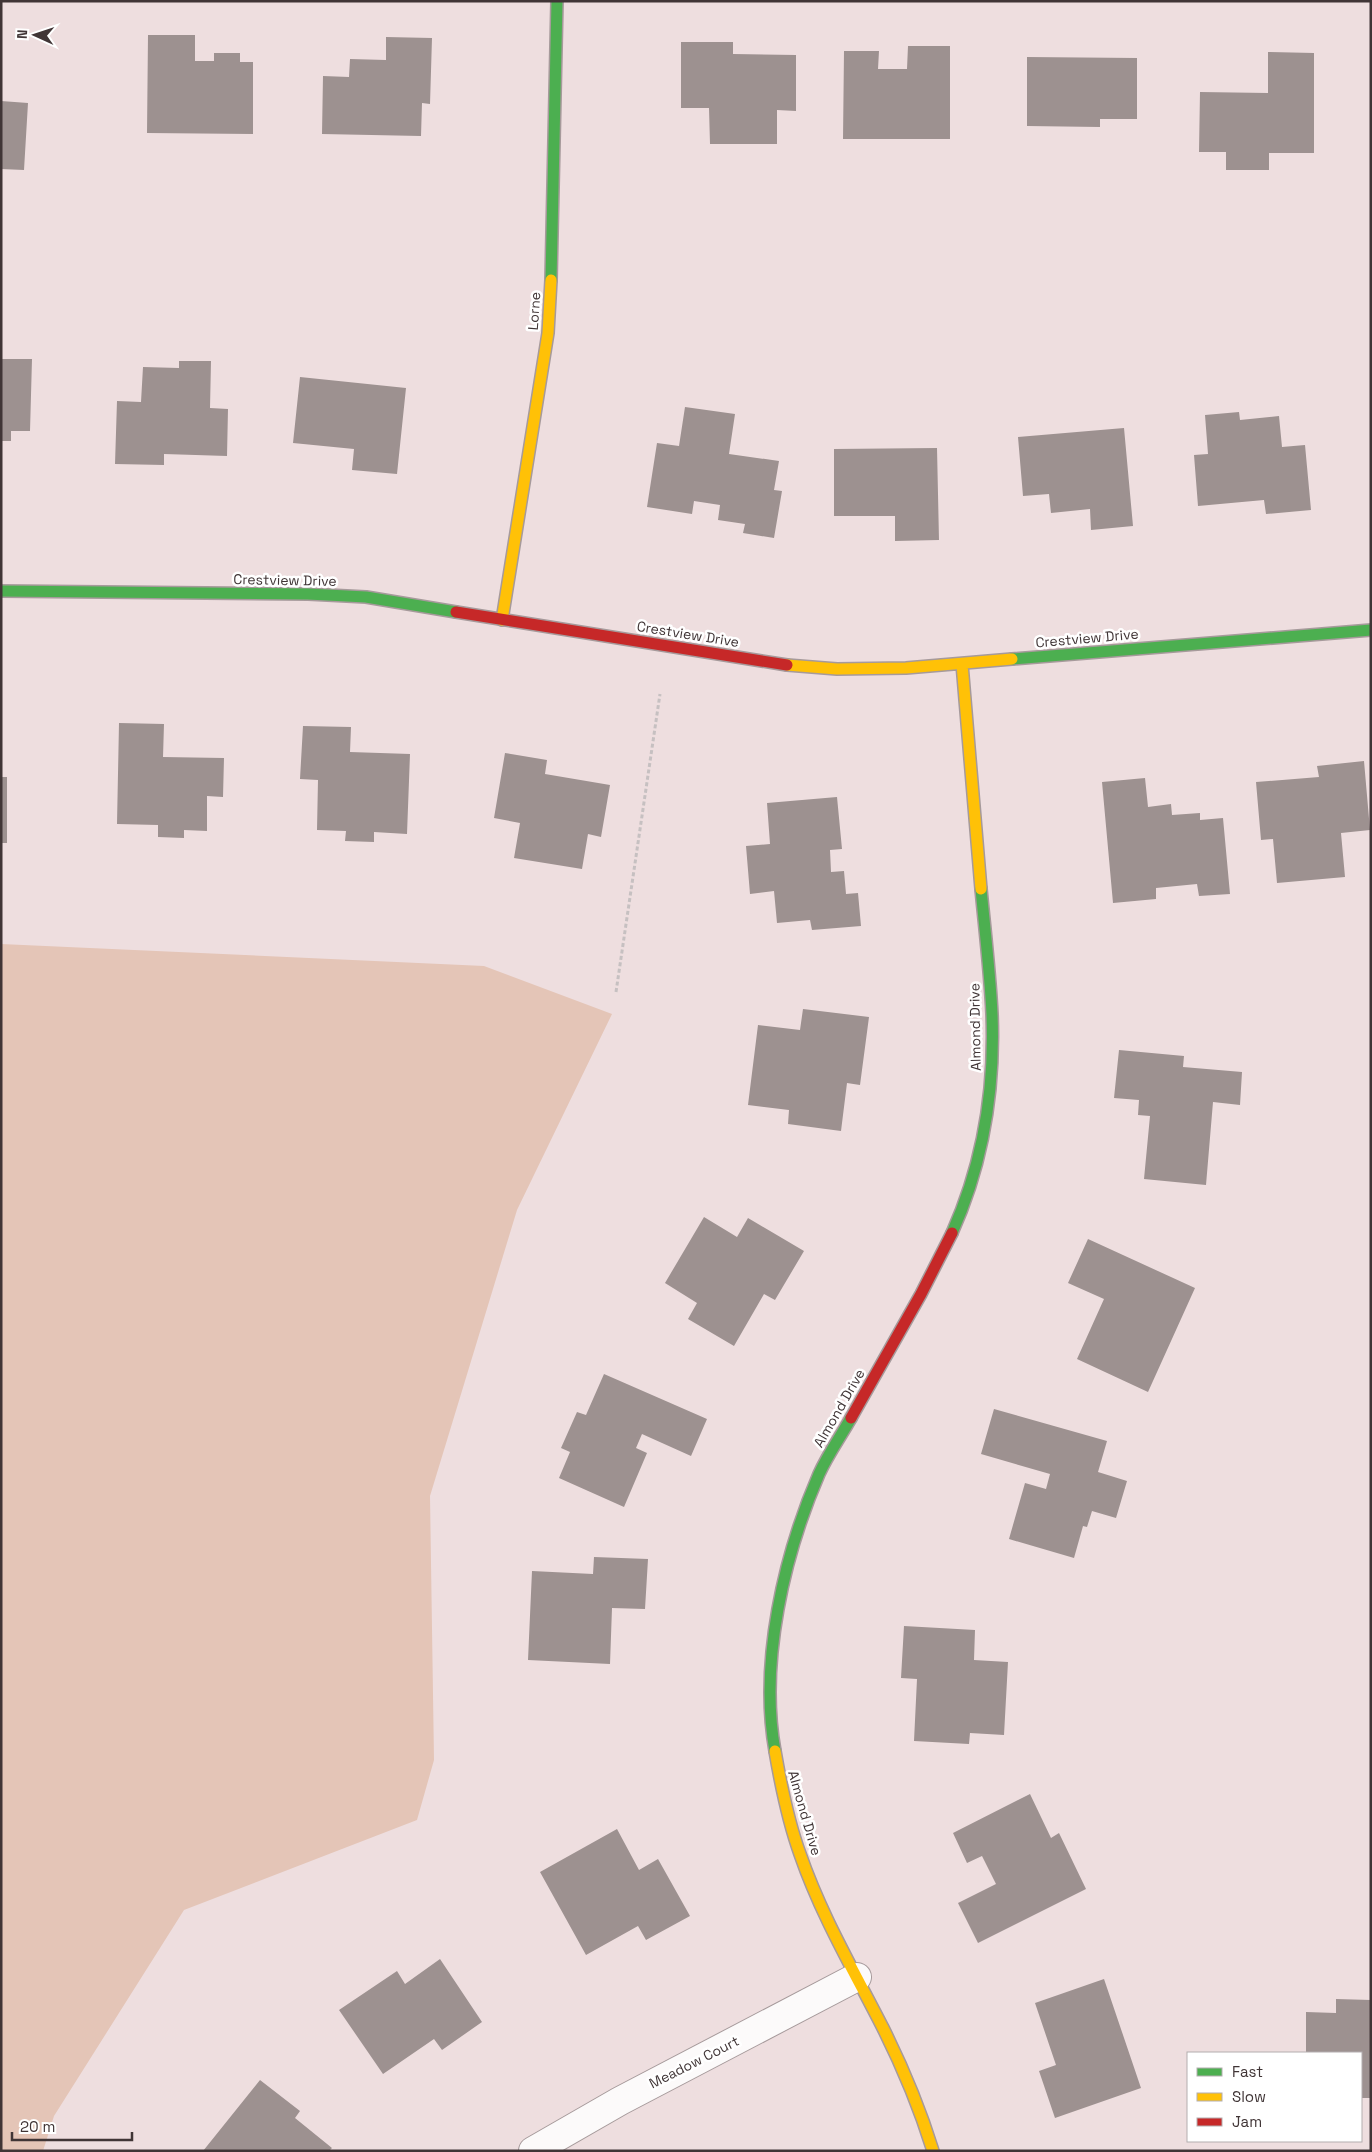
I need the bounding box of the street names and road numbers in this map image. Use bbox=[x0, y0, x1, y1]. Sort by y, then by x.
street label: Lorne bbox=[524, 291, 544, 331]
street label: Crestview Drive bbox=[233, 570, 337, 590]
street label: Crestview Drive bbox=[636, 617, 740, 651]
street label: Crestview Drive bbox=[1035, 625, 1139, 651]
street label: Almond Drive bbox=[965, 983, 985, 1071]
street label: Almond Drive bbox=[809, 1366, 869, 1450]
street label: Almond Drive bbox=[784, 1768, 826, 1858]
street label: Meadow Court bbox=[646, 2032, 742, 2092]

